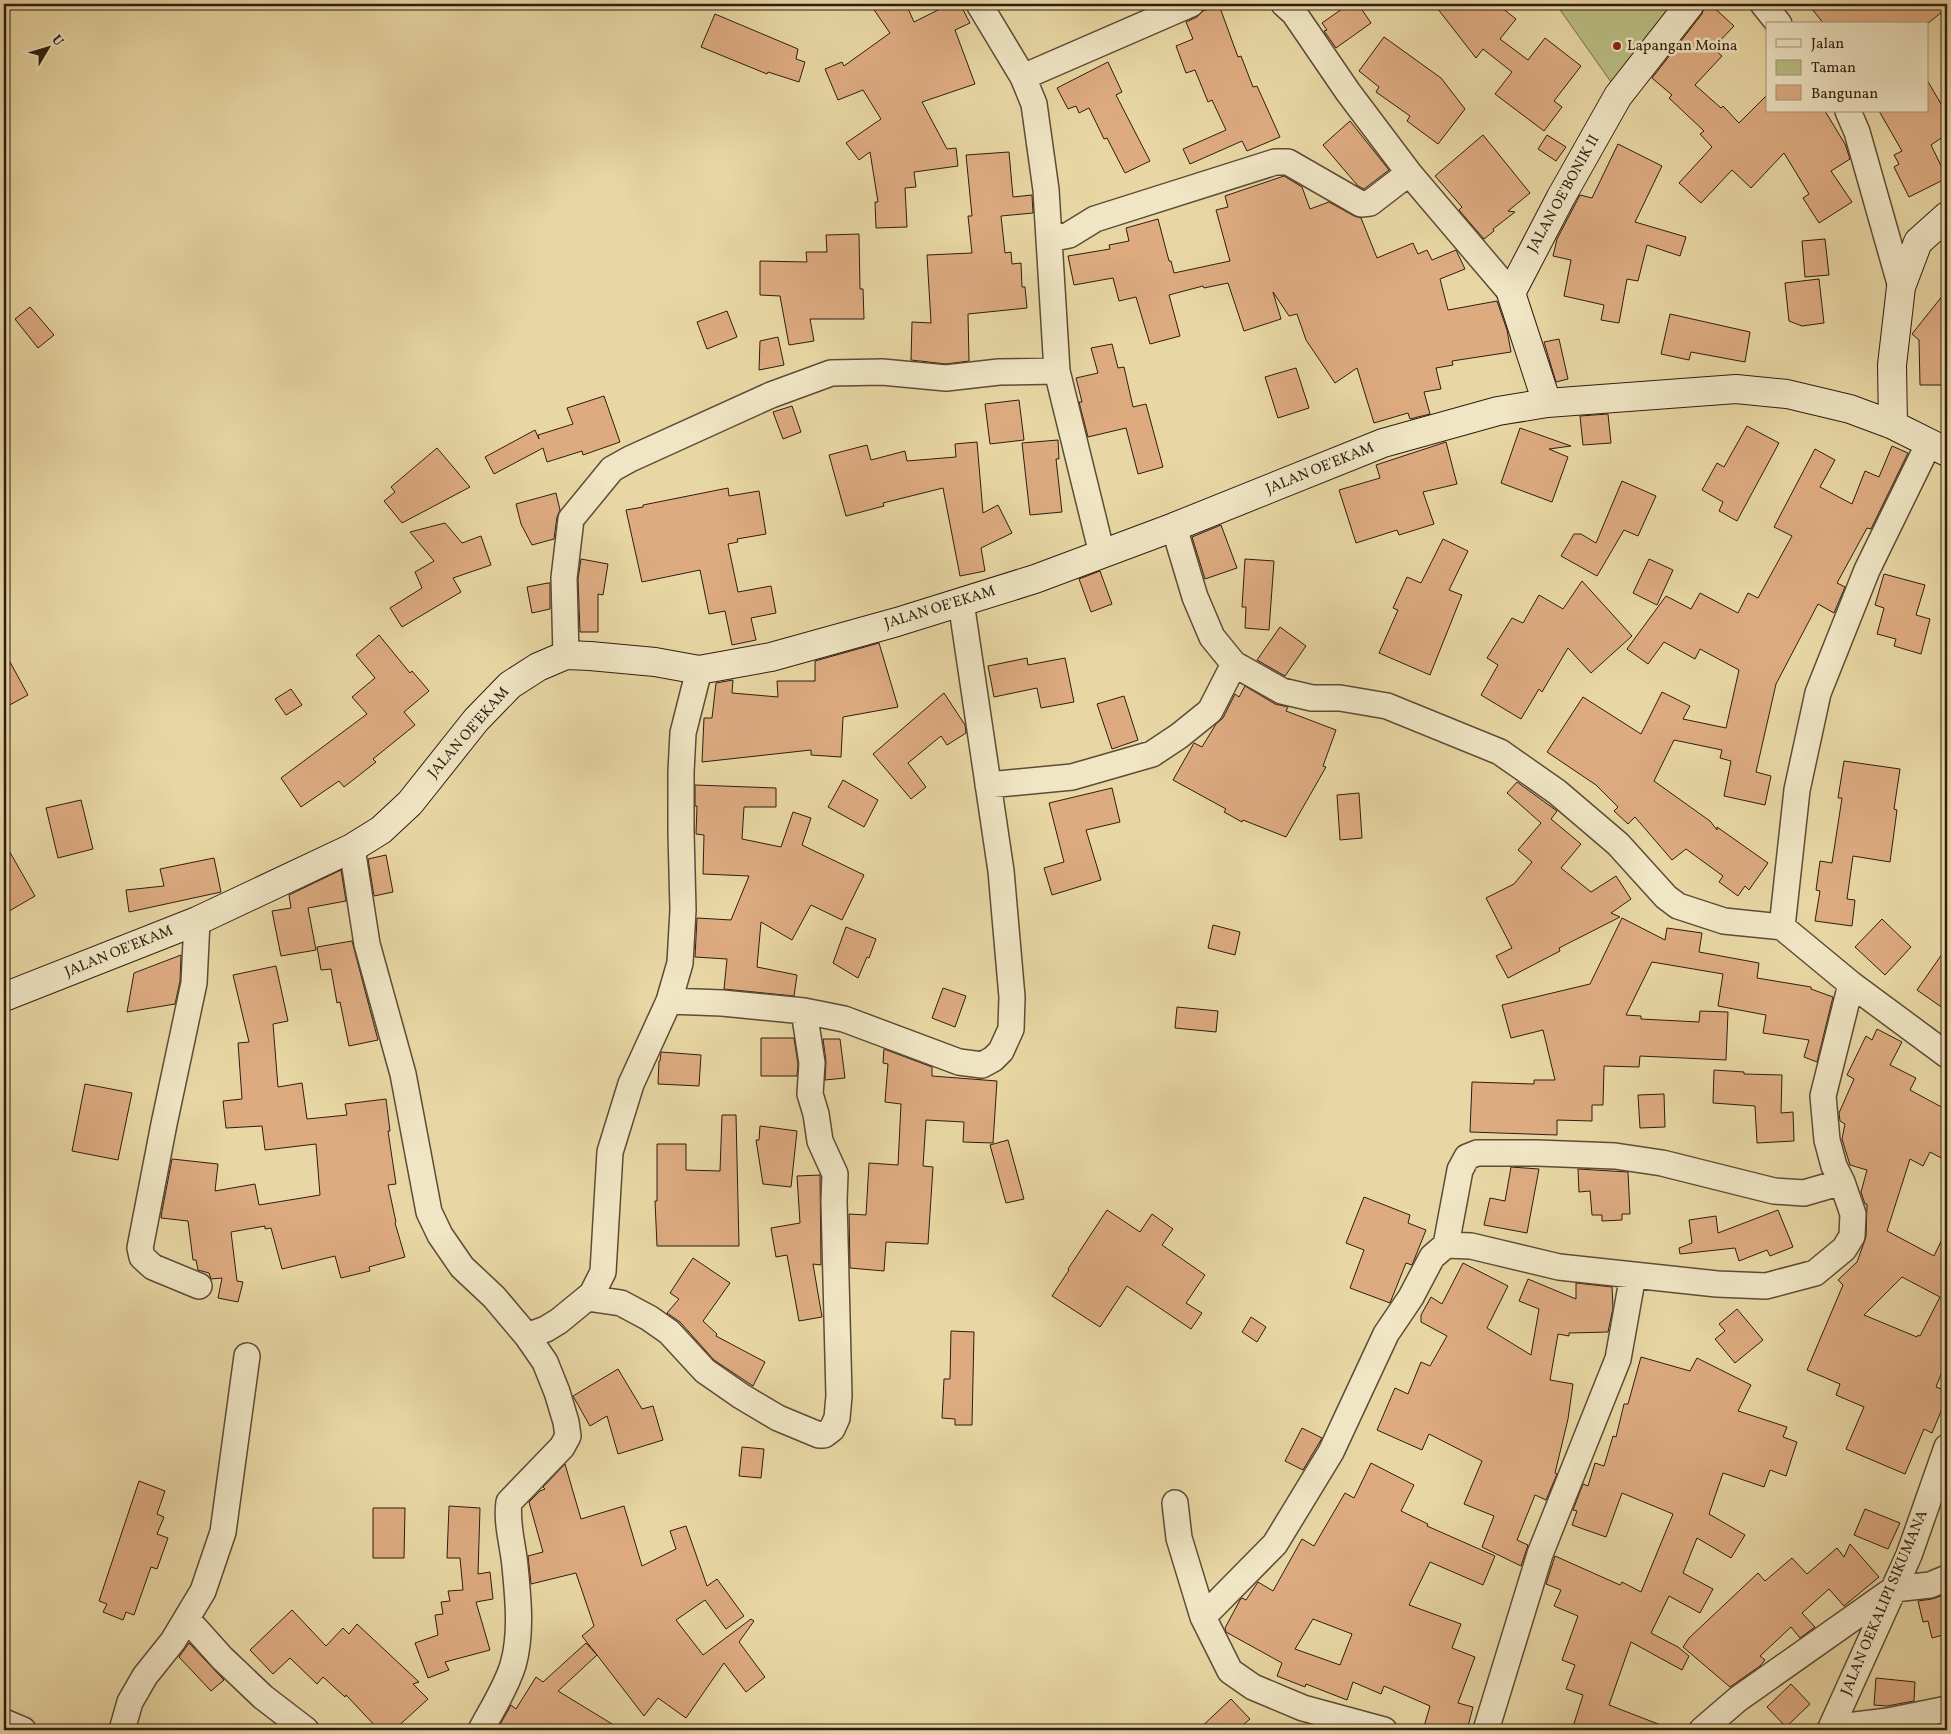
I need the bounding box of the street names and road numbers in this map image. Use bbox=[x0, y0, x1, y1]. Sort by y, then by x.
street label: JALAN OE'BONIK II bbox=[1523, 131, 1605, 257]
street label: JALAN OE'EKAM bbox=[1263, 438, 1377, 500]
street label: JALAN OE'EKAM bbox=[882, 581, 998, 635]
street label: JALAN OE'EKAM bbox=[423, 683, 515, 783]
street label: JALAN OE'EKAM bbox=[62, 921, 176, 983]
street label: JALAN OEKALIPI SIKUMANA bbox=[1836, 1507, 1934, 1699]

